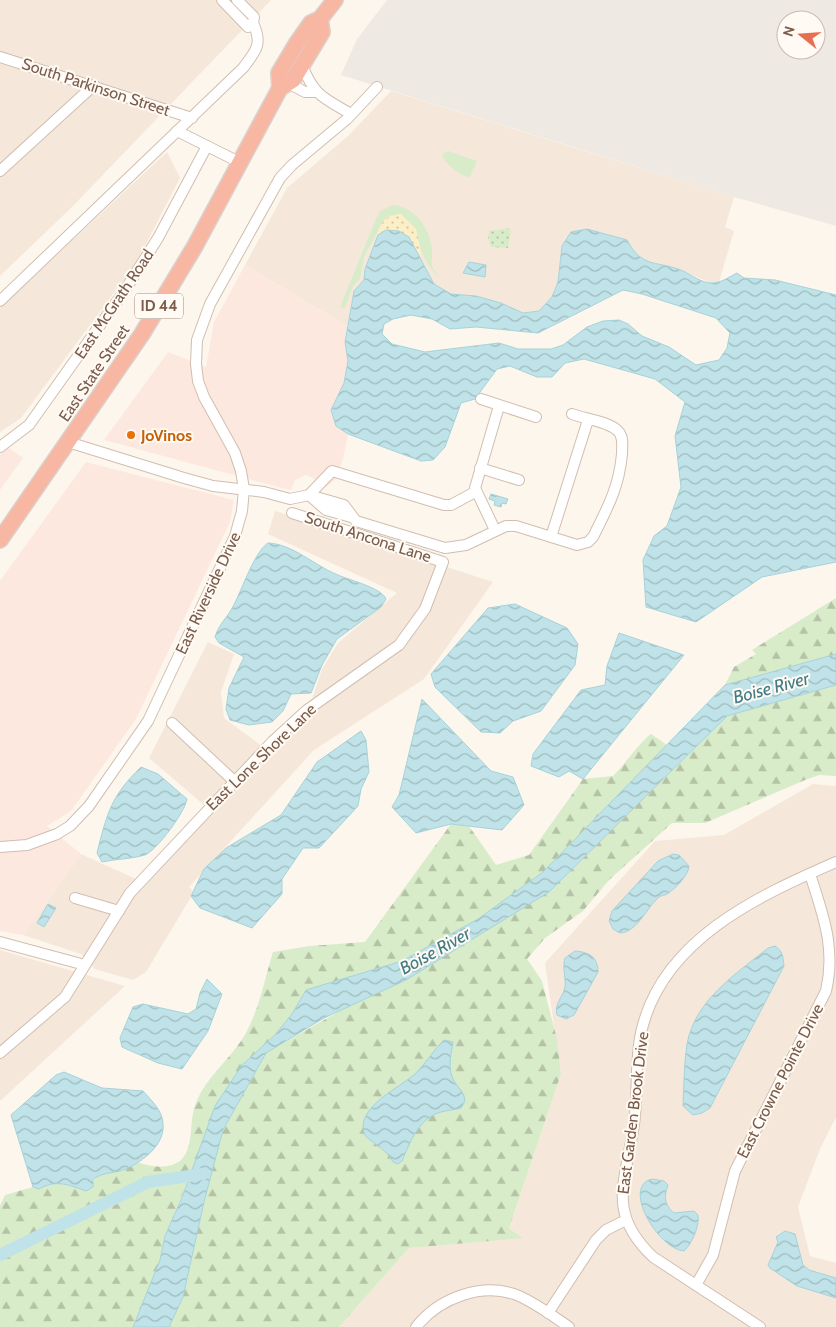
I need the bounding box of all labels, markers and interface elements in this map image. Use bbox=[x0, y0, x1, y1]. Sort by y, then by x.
north arrow bbox=[776, 10, 826, 60]
text: N bbox=[779, 24, 799, 39]
street label: South Parkinson Street bbox=[20, 54, 173, 120]
street label: East McGrath Road bbox=[70, 246, 158, 362]
road number: ID 44 bbox=[135, 294, 183, 318]
street label: East State Street bbox=[55, 321, 134, 425]
place label: JoVinos bbox=[140, 426, 192, 445]
marker: JoVinos bbox=[125, 429, 137, 441]
street label: South Ancona Lane bbox=[302, 508, 434, 566]
street label: East Riverside Drive bbox=[171, 529, 245, 657]
water label: Boise River bbox=[731, 667, 813, 709]
street label: East Lone Shore Lane bbox=[202, 700, 320, 814]
water label: Boise River bbox=[396, 922, 476, 979]
street label: East Crowne Pointe Drive bbox=[733, 1001, 827, 1161]
street label: East Garden Brook Drive bbox=[614, 1031, 652, 1195]

